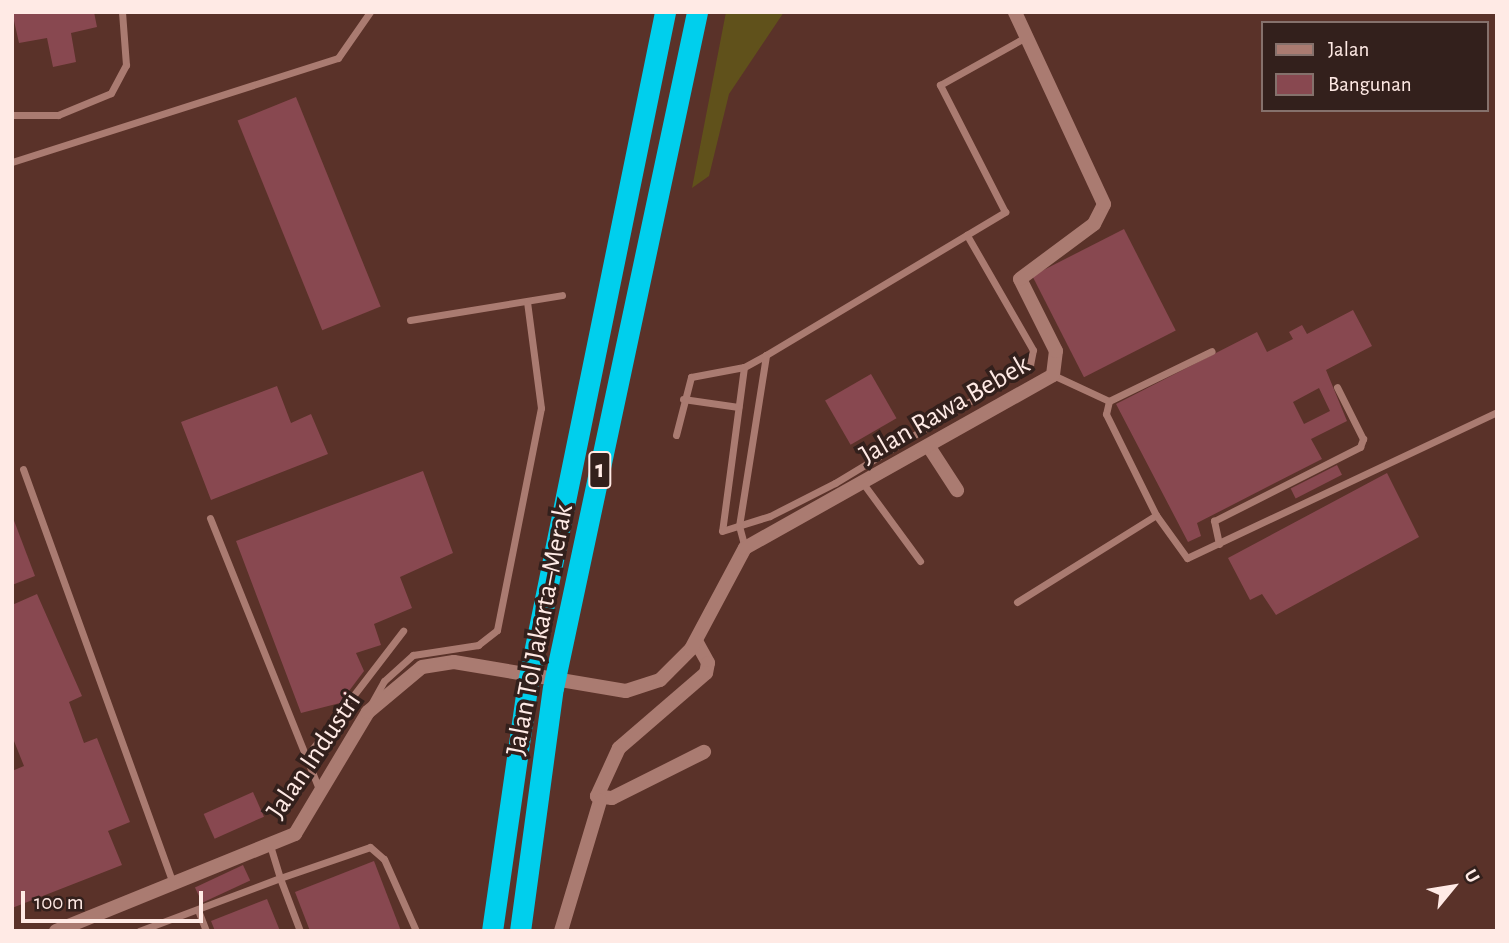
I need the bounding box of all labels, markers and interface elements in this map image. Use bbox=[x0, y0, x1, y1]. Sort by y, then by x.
legend bbox=[1260, 21, 1488, 112]
text: Jalan bbox=[1328, 39, 1369, 60]
text: Bangunan bbox=[1328, 74, 1412, 95]
street label: Jalan Rawa Bebek bbox=[854, 348, 1036, 472]
road number: 1 bbox=[588, 447, 612, 492]
street label: Jalan Tol Jakarta–Merak bbox=[499, 502, 581, 758]
street label: Jalan Industri bbox=[259, 686, 369, 826]
north arrow bbox=[1418, 852, 1488, 922]
text: U bbox=[1460, 866, 1483, 886]
scale bar bbox=[24, 876, 206, 920]
text: 100 m bbox=[34, 892, 84, 913]

